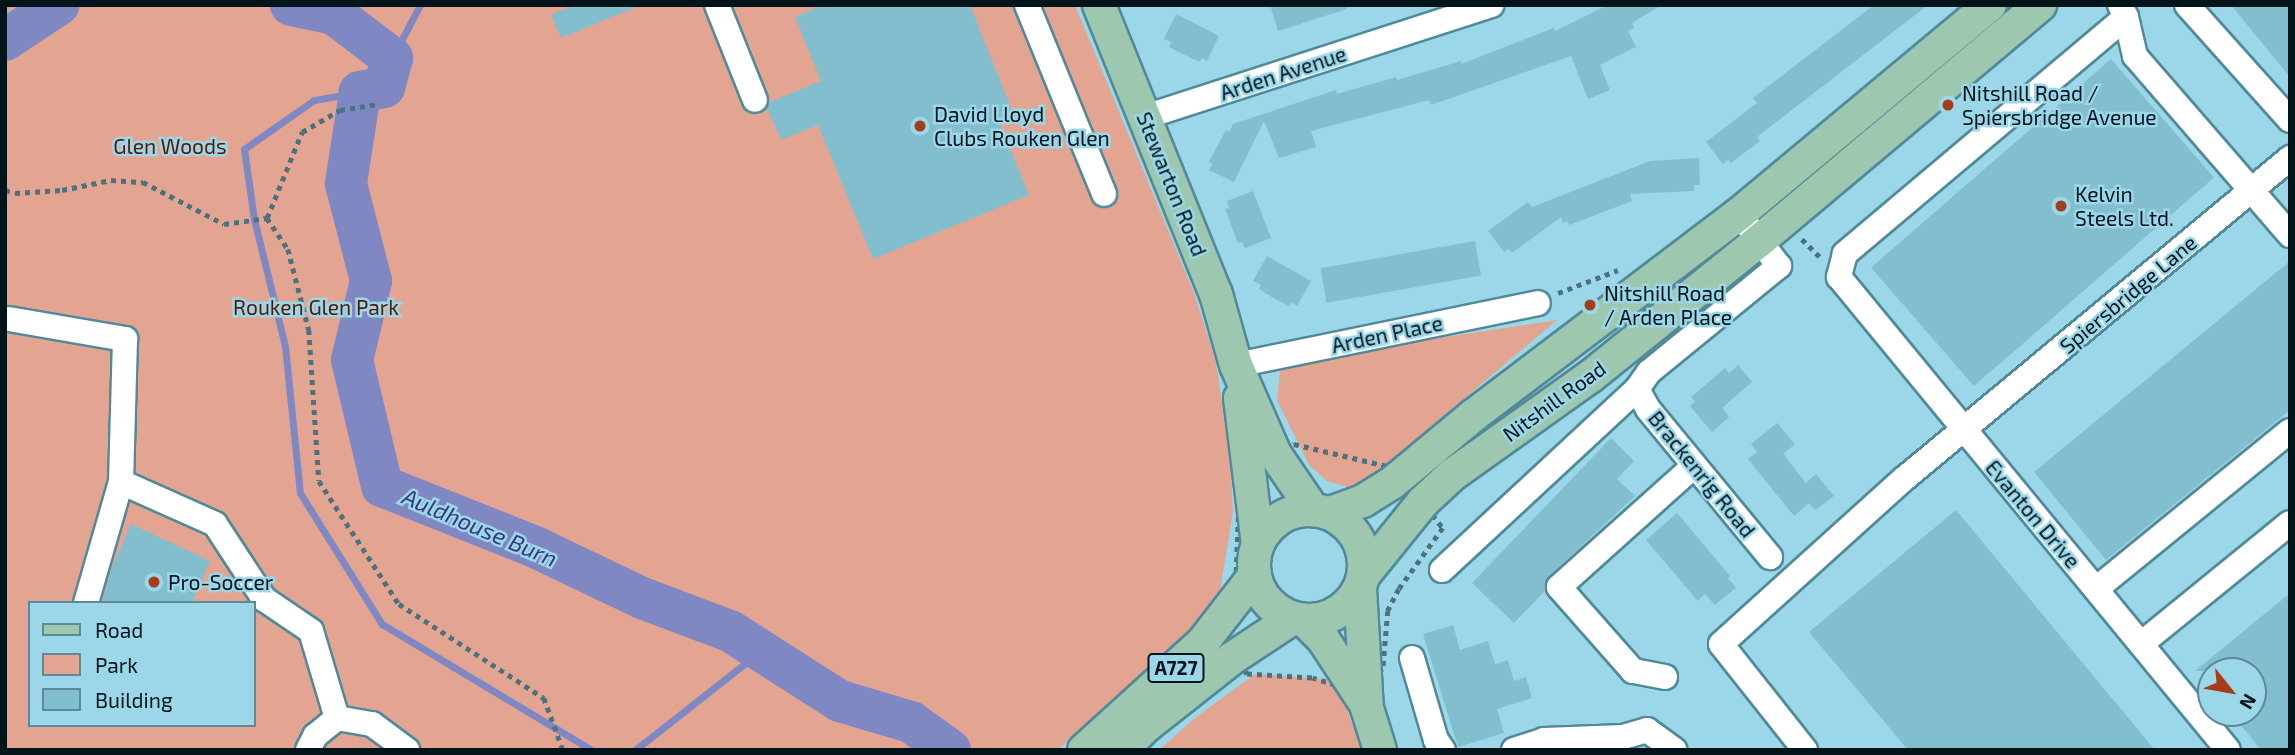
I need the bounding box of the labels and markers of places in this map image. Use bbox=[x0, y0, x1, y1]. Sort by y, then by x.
place label: Nitshill Road / Spiersbridge Avenue bbox=[1962, 80, 2157, 130]
marker: Nitshill Road / Spiersbridge Avenue bbox=[1940, 97, 1956, 113]
place label: David Lloyd Clubs Rouken Glen bbox=[934, 101, 1110, 151]
marker: David Lloyd Clubs Rouken Glen bbox=[912, 118, 928, 134]
place label: Kelvin Steels Ltd. bbox=[2075, 181, 2174, 231]
marker: Kelvin Steels Ltd. bbox=[2053, 198, 2069, 214]
place label: Nitshill Road / Arden Place bbox=[1604, 280, 1733, 330]
marker: Nitshill Road / Arden Place bbox=[1582, 297, 1598, 313]
place label: Pro-Soccer bbox=[168, 569, 273, 595]
marker: Pro-Soccer bbox=[146, 574, 162, 590]

